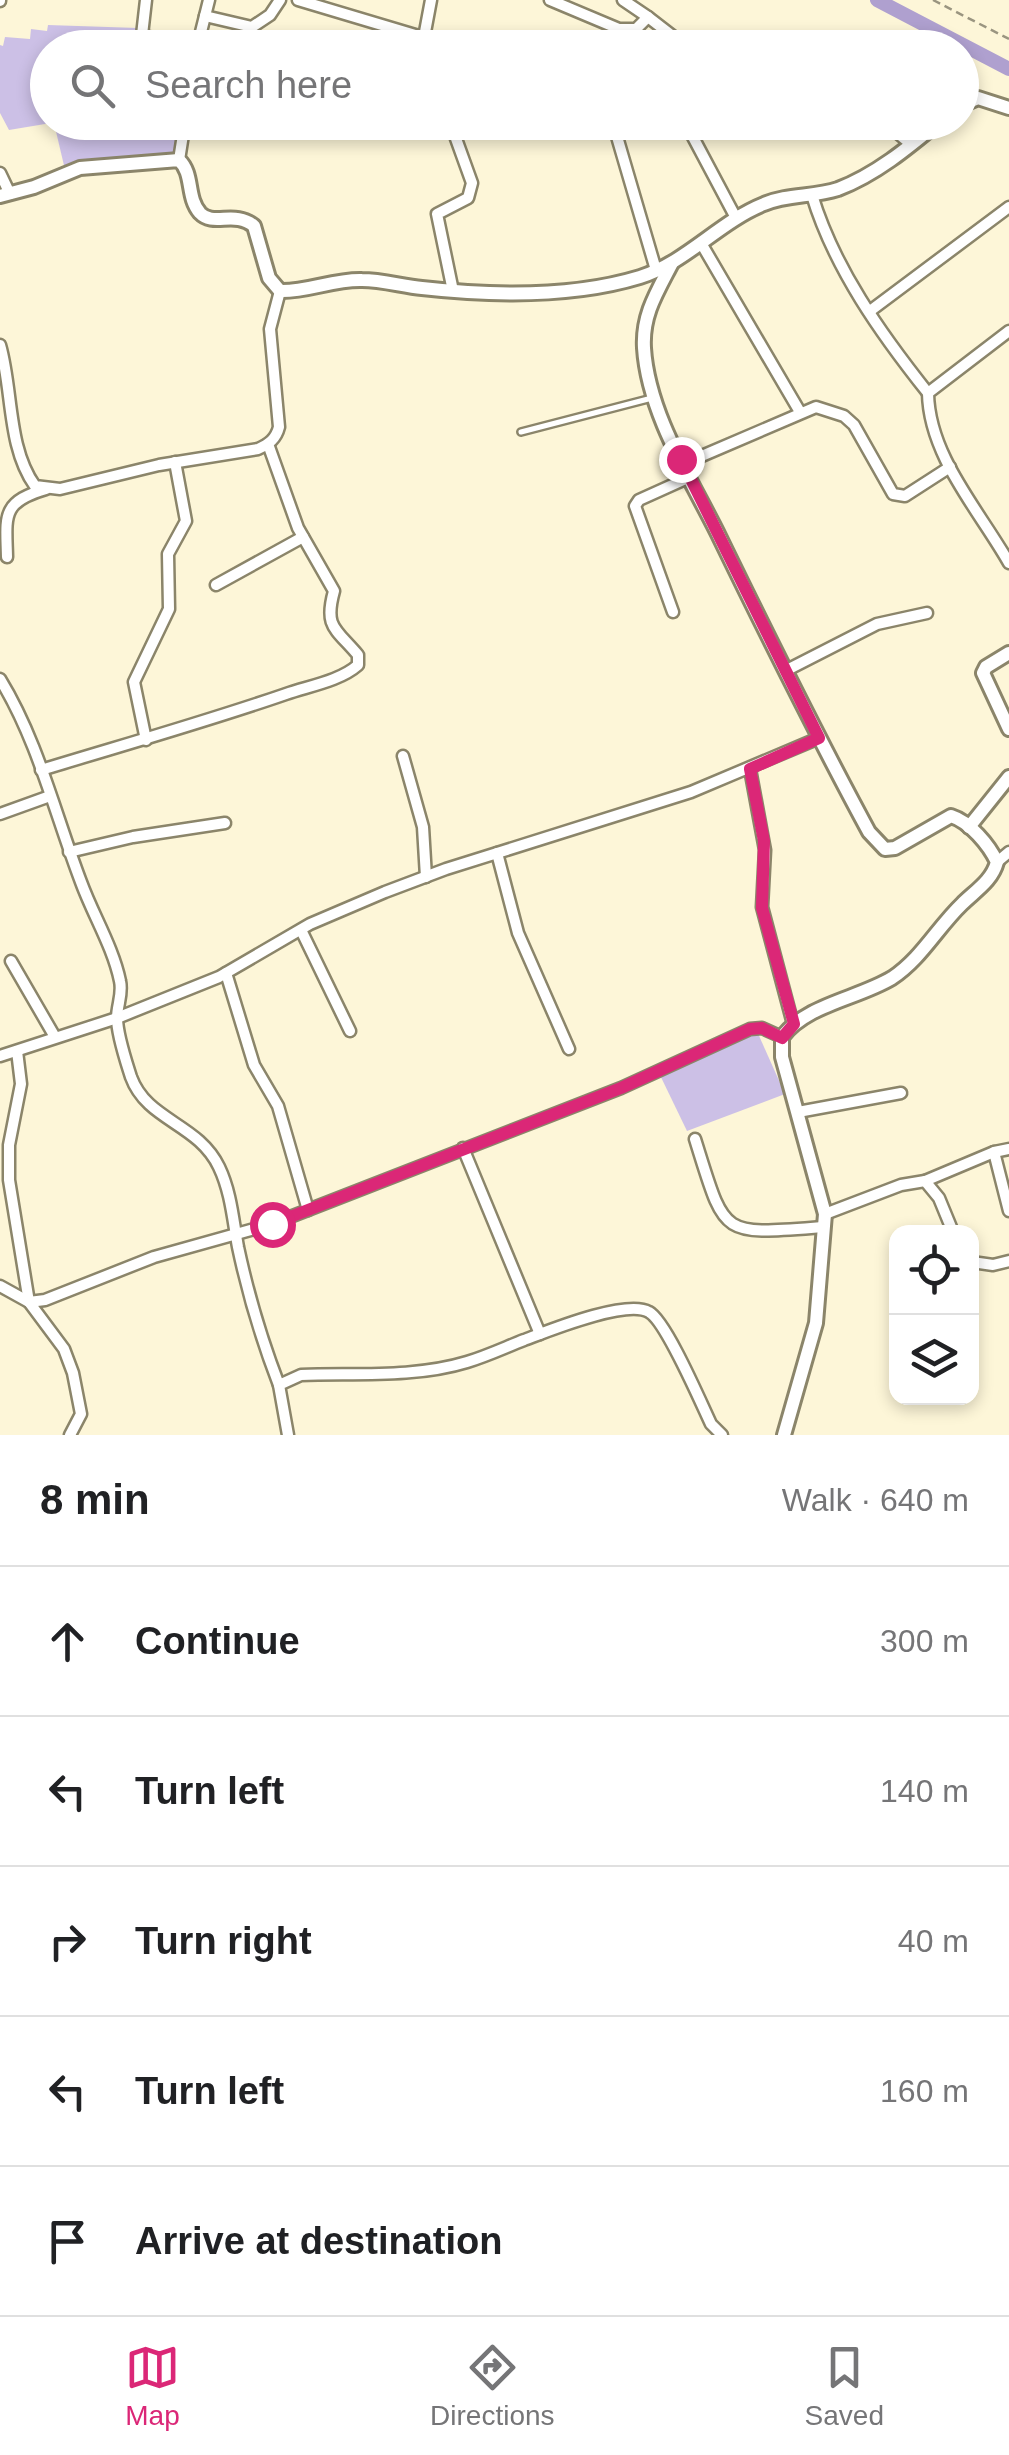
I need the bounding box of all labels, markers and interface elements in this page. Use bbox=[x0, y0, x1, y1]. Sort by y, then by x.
search box bbox=[30, 30, 979, 140]
icon: search bbox=[65, 58, 120, 113]
text: Search here bbox=[145, 64, 352, 106]
route end bbox=[659, 437, 705, 483]
route start bbox=[250, 1202, 296, 1248]
map controls bbox=[889, 1225, 979, 1405]
button: locate bbox=[889, 1225, 979, 1315]
button: layers bbox=[889, 1315, 979, 1405]
text: 8 min bbox=[40, 1476, 150, 1523]
text: Walk · 640 m bbox=[782, 1482, 969, 1518]
icon: ahead bbox=[40, 1614, 95, 1669]
text: Continue bbox=[135, 1620, 300, 1662]
text: 300 m bbox=[880, 1623, 969, 1659]
icon: left bbox=[40, 1764, 95, 1819]
text: Turn left bbox=[135, 1770, 284, 1812]
text: 140 m bbox=[880, 1773, 969, 1809]
icon: right bbox=[40, 1914, 95, 1969]
text: Turn right bbox=[135, 1920, 312, 1962]
text: 40 m bbox=[898, 1923, 969, 1959]
icon: left bbox=[40, 2064, 95, 2119]
text: Turn left bbox=[135, 2070, 284, 2112]
text: 160 m bbox=[880, 2073, 969, 2109]
icon: arrive bbox=[40, 2214, 95, 2269]
text: Arrive at destination bbox=[135, 2220, 502, 2262]
tab: Map bbox=[125, 2340, 180, 2432]
tab: Directions bbox=[430, 2340, 555, 2432]
tab: Saved bbox=[805, 2340, 884, 2432]

